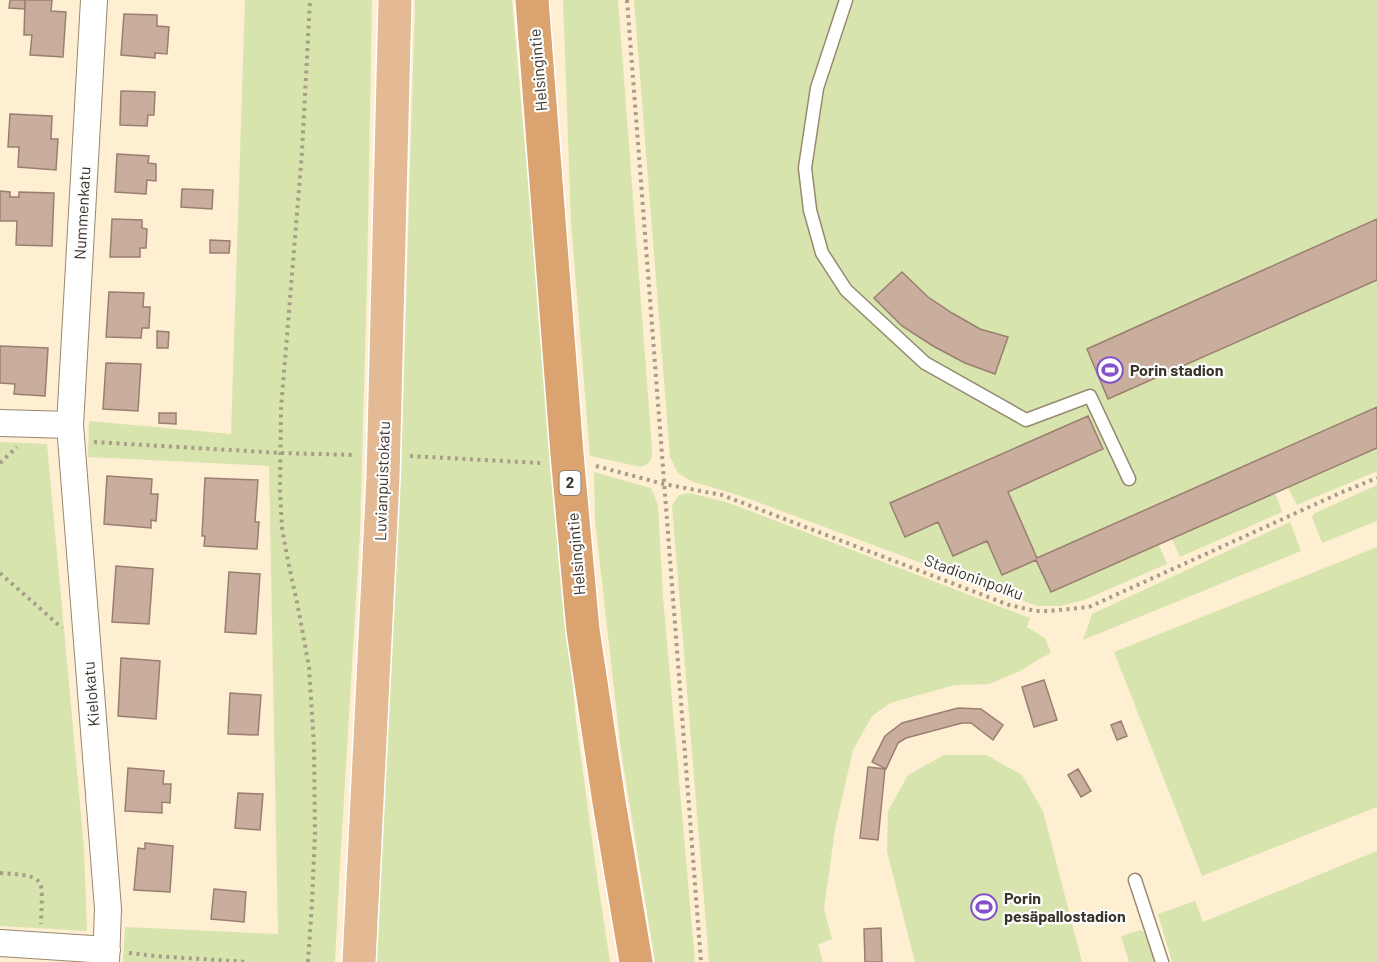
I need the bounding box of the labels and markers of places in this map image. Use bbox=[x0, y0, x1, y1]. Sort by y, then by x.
sports icon: Porin stadion bbox=[1095, 355, 1125, 385]
place label: Porin stadion bbox=[1130, 360, 1224, 379]
place label: Porin pesäpallostadion bbox=[1004, 888, 1126, 925]
sports icon: Porin pesäpallostadion bbox=[969, 892, 999, 922]

